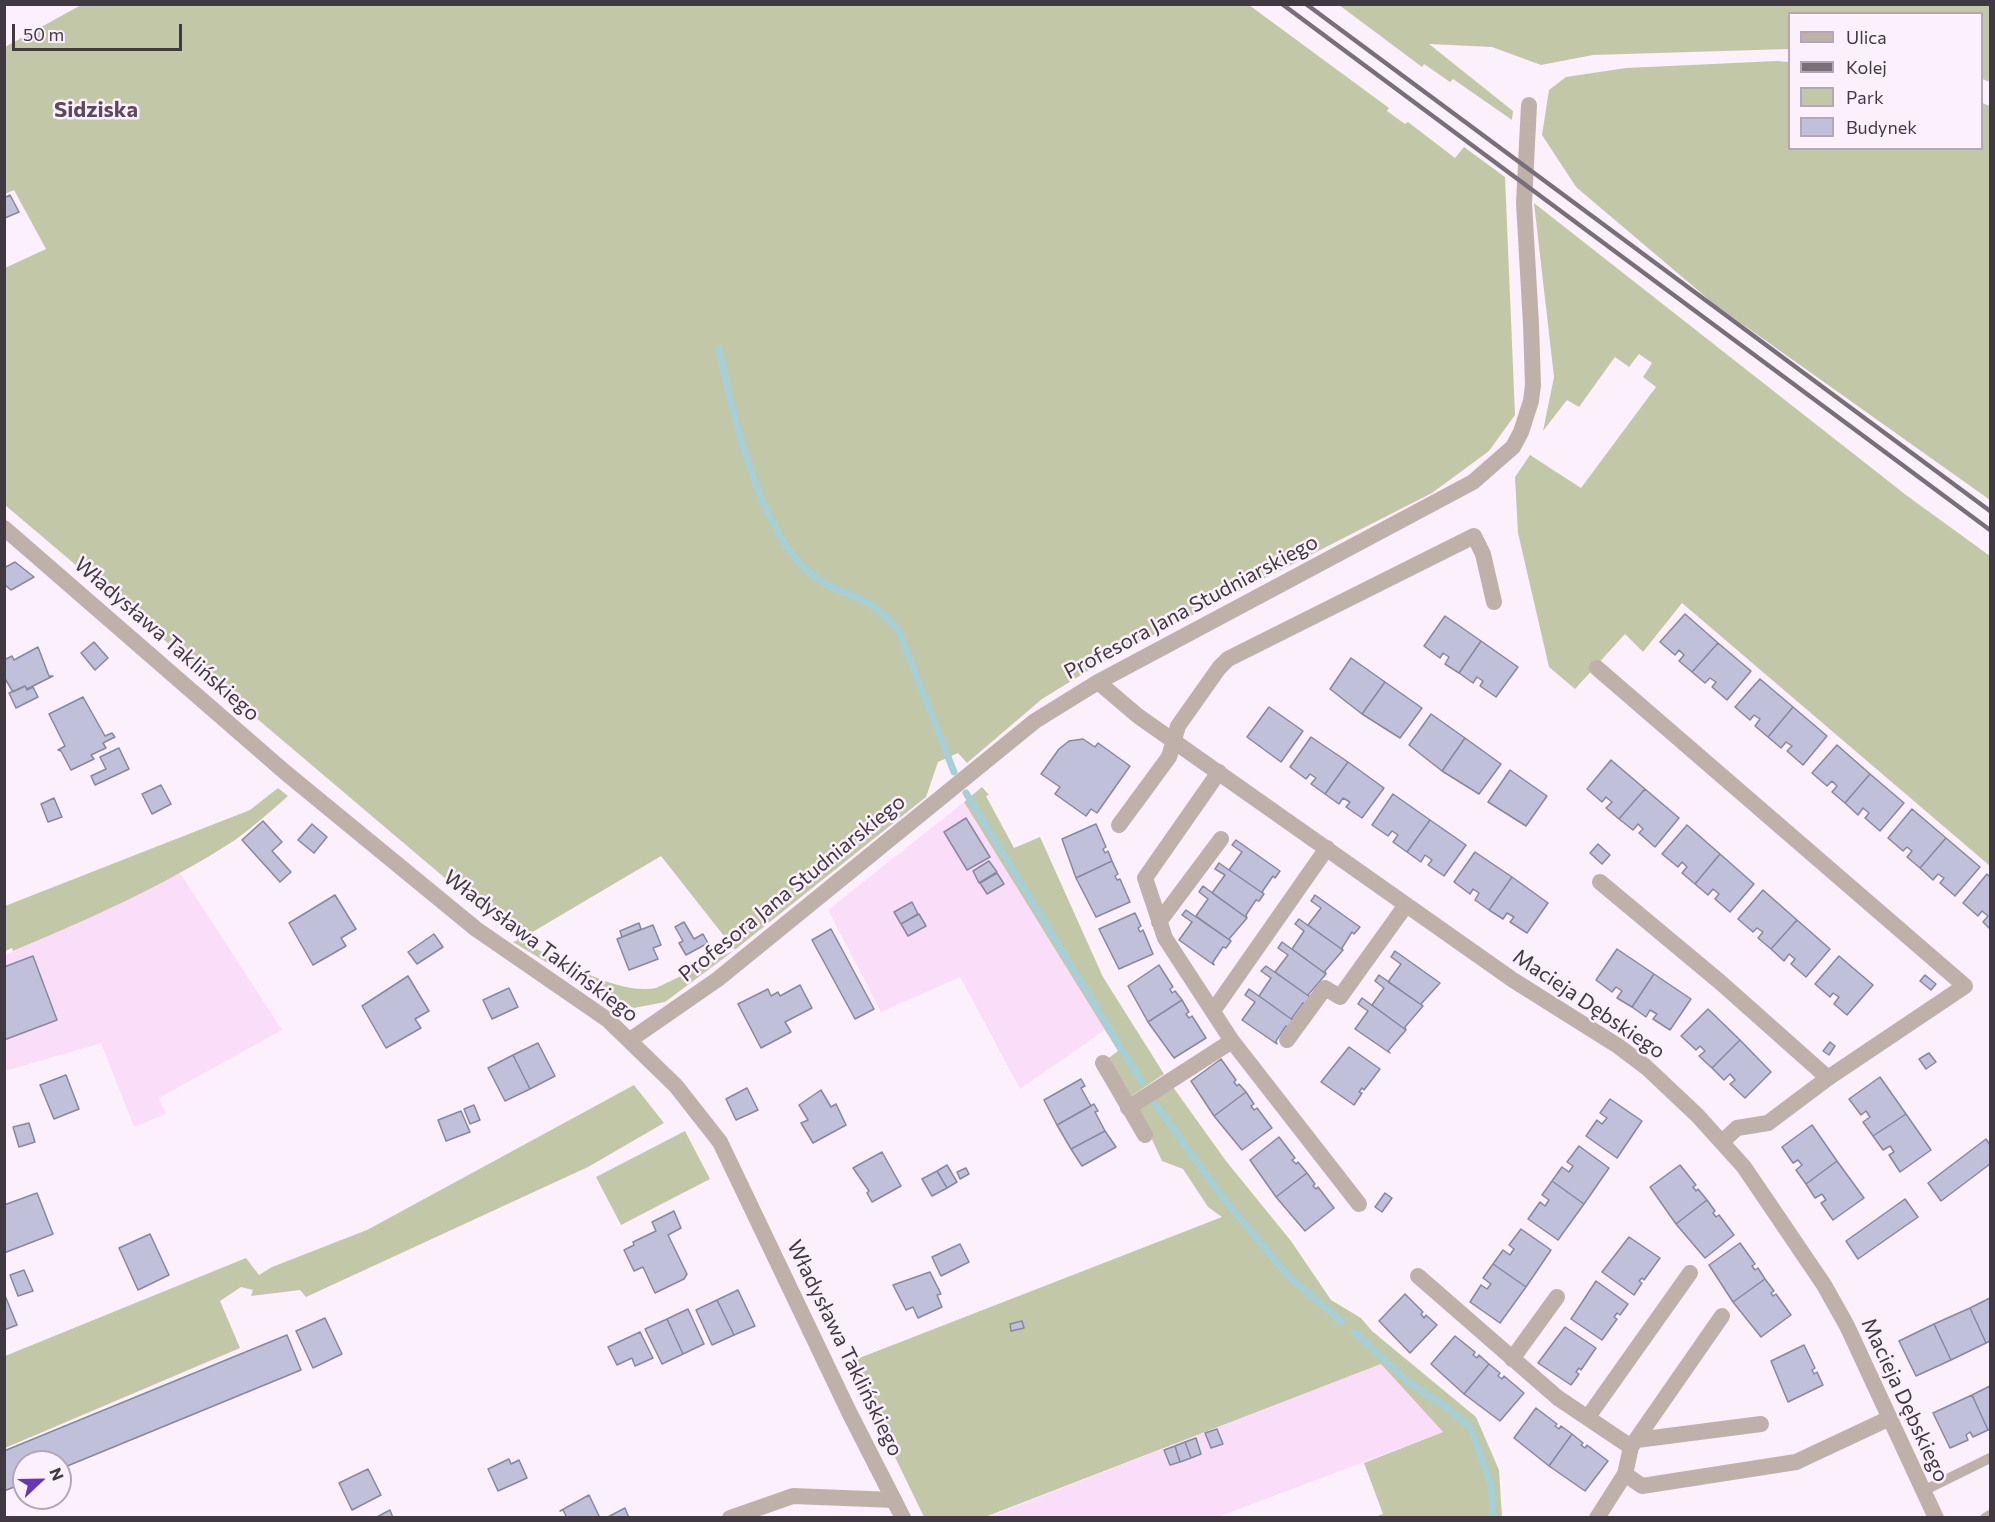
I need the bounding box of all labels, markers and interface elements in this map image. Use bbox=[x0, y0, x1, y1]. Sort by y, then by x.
scale bar bbox=[15, 12, 184, 50]
legend bbox=[1788, 12, 1983, 150]
text: 50 m bbox=[23, 23, 64, 45]
text: Ulica bbox=[1846, 26, 1887, 48]
text: Kolej bbox=[1846, 56, 1887, 78]
text: Park bbox=[1846, 86, 1884, 108]
district label: Sidziska bbox=[54, 97, 138, 123]
text: Budynek bbox=[1846, 116, 1917, 138]
street label: Profesora Jana Studniarskiego bbox=[1060, 529, 1322, 685]
street label: Władysława Taklińskiego bbox=[69, 552, 265, 726]
street label: Profesora Jana Studniarskiego bbox=[674, 789, 910, 987]
street label: Władysława Taklińskiego bbox=[439, 865, 643, 1027]
street label: Macieja Dębskiego bbox=[1508, 944, 1670, 1064]
street label: Władysława Taklińskiego bbox=[782, 1236, 908, 1460]
street label: Macieja Dębskiego bbox=[1856, 1314, 1954, 1486]
north arrow bbox=[12, 1450, 72, 1510]
text: N bbox=[46, 1465, 68, 1483]

